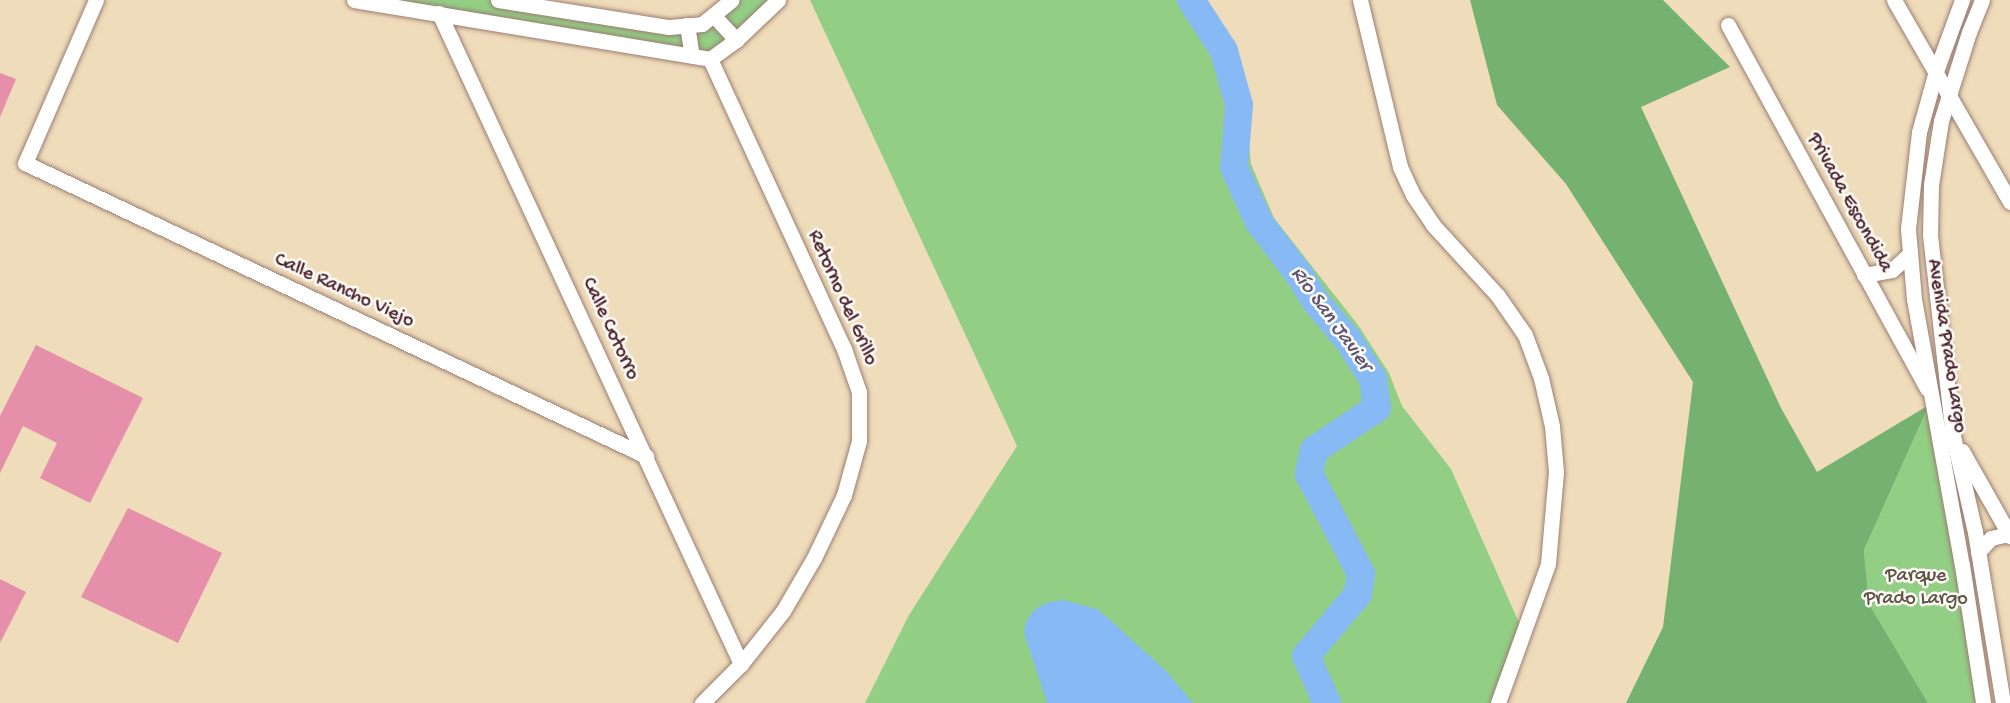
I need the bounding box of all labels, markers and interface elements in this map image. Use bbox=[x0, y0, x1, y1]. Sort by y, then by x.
street label: Privada Escondida bbox=[1801, 129, 1897, 277]
street label: Retorno del Grillo bbox=[801, 227, 883, 369]
street label: Calle Rancho Viejo bbox=[270, 248, 418, 334]
street label: Avenida Prado Largo bbox=[1920, 257, 1972, 435]
water label: Río San Javier bbox=[1284, 263, 1376, 377]
street label: Calle Cotorro bbox=[576, 274, 644, 384]
park label: Parque Prado Largo bbox=[1864, 564, 1968, 611]

